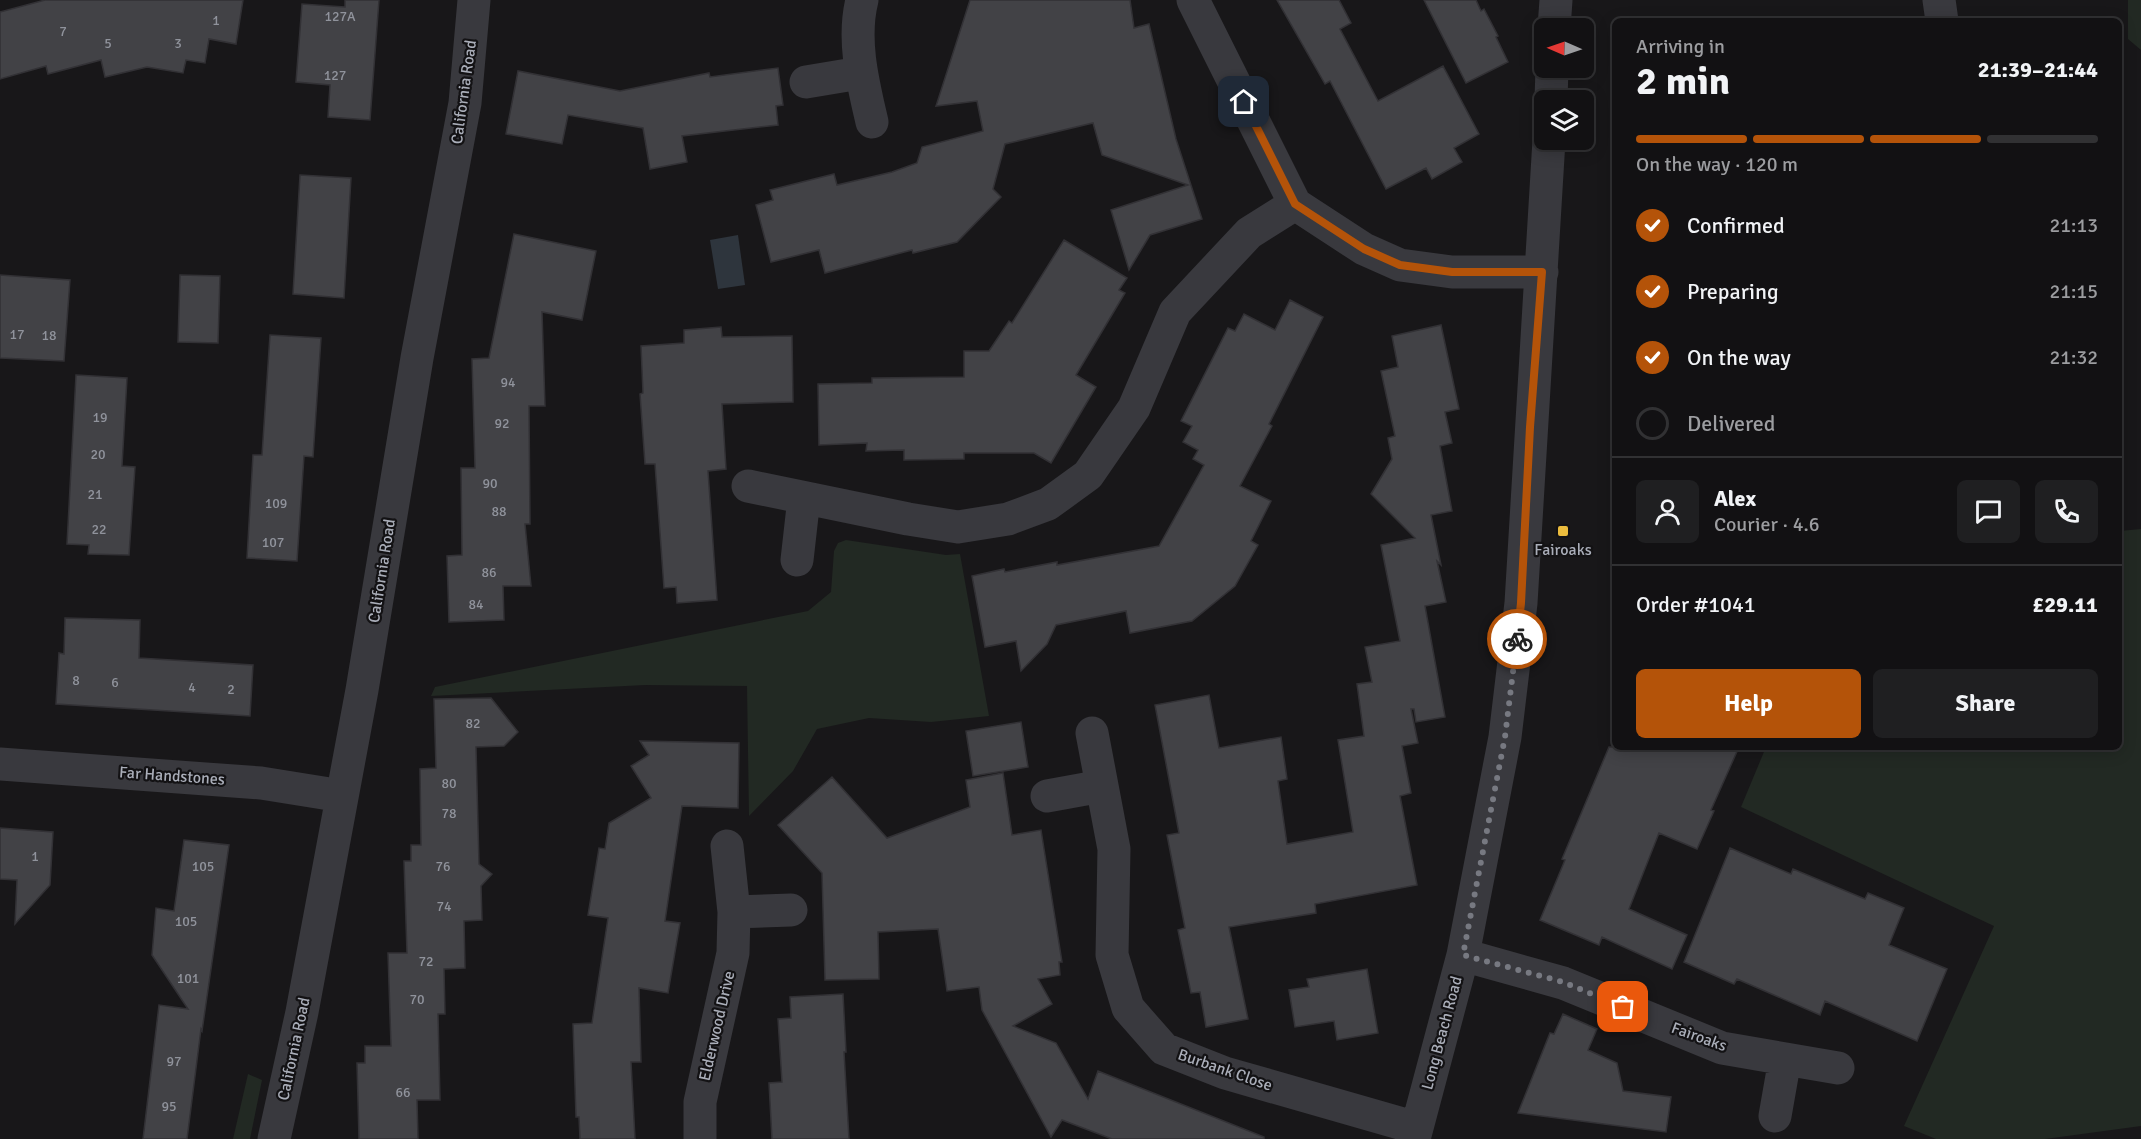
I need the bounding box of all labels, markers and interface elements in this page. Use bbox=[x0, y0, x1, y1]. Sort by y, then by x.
house number: 127A bbox=[324, 8, 356, 25]
house number: 1 bbox=[212, 12, 220, 29]
north arrow bbox=[1534, 18, 1594, 78]
map controls bbox=[1534, 18, 1594, 150]
house number: 7 bbox=[59, 23, 67, 40]
text: Arriving in bbox=[1636, 34, 1725, 59]
house number: 5 bbox=[104, 35, 112, 52]
house number: 3 bbox=[174, 35, 182, 52]
street label: California Road bbox=[447, 39, 481, 145]
text: 21:39–21:44 bbox=[1978, 56, 2098, 83]
text: 2 min bbox=[1636, 57, 1730, 105]
house number: 127 bbox=[324, 67, 346, 84]
pin bbox=[1218, 76, 1269, 127]
icon: home bbox=[1227, 85, 1260, 118]
button: layers bbox=[1534, 90, 1594, 150]
text: On the way · 120 m bbox=[1636, 152, 1798, 177]
icon: check bbox=[1636, 209, 1669, 242]
text: Confirmed bbox=[1687, 212, 1785, 239]
text: 21:13 bbox=[2049, 213, 2098, 238]
icon: check bbox=[1636, 275, 1669, 308]
text: Preparing bbox=[1687, 278, 1779, 305]
text: 21:15 bbox=[2049, 279, 2098, 304]
house number: 17 bbox=[9, 326, 25, 343]
house number: 18 bbox=[41, 327, 57, 344]
icon: check bbox=[1636, 341, 1669, 374]
text: On the way bbox=[1687, 344, 1791, 371]
text: 21:32 bbox=[2049, 345, 2098, 370]
house number: 94 bbox=[500, 374, 516, 391]
house number: 19 bbox=[92, 409, 108, 426]
text: Delivered bbox=[1687, 410, 1775, 437]
house number: 92 bbox=[494, 415, 510, 432]
house number: 20 bbox=[90, 446, 106, 463]
house number: 90 bbox=[482, 475, 498, 492]
button: person bbox=[1636, 480, 1699, 543]
button: chat bbox=[1957, 480, 2020, 543]
button: phone bbox=[2035, 480, 2098, 543]
text: Alex bbox=[1714, 485, 1756, 512]
house number: 21 bbox=[87, 486, 103, 503]
house number: 109 bbox=[265, 495, 287, 512]
house number: 88 bbox=[491, 503, 507, 520]
text: Courier · 4.6 bbox=[1714, 512, 1820, 537]
street label: California Road bbox=[364, 518, 400, 624]
house number: 22 bbox=[91, 521, 107, 538]
marker: Fairoaks bbox=[1556, 524, 1570, 538]
house number: 107 bbox=[262, 534, 284, 551]
place label: Fairoaks bbox=[1534, 540, 1592, 560]
house number: 86 bbox=[481, 564, 497, 581]
text: Order #1041 bbox=[1636, 591, 1756, 618]
text: £29.11 bbox=[2032, 591, 2098, 618]
house number: 84 bbox=[468, 596, 484, 613]
courier bbox=[1487, 609, 1547, 669]
icon: bike bbox=[1501, 623, 1534, 656]
button: Help bbox=[1636, 669, 1861, 738]
button: Share bbox=[1873, 669, 2098, 738]
house number: 8 bbox=[72, 672, 80, 689]
house number: 6 bbox=[111, 674, 119, 691]
house number: 4 bbox=[188, 679, 196, 696]
house number: 2 bbox=[227, 681, 235, 698]
house number: 82 bbox=[465, 715, 481, 732]
street label: Far Handstones bbox=[118, 762, 226, 790]
house number: 80 bbox=[441, 775, 457, 792]
house number: 78 bbox=[441, 805, 457, 822]
house number: 1 bbox=[31, 848, 39, 865]
house number: 105 bbox=[192, 858, 214, 875]
house number: 76 bbox=[435, 858, 451, 875]
house number: 74 bbox=[436, 898, 452, 915]
house number: 105 bbox=[175, 913, 197, 930]
house number: 72 bbox=[418, 953, 434, 970]
street label: Elderwood Drive bbox=[695, 969, 739, 1083]
house number: 101 bbox=[177, 970, 199, 987]
street label: Long Beach Road bbox=[1417, 974, 1467, 1092]
pin bbox=[1597, 981, 1648, 1032]
icon: bag bbox=[1606, 990, 1639, 1023]
house number: 70 bbox=[409, 991, 425, 1008]
street label: California Road bbox=[273, 996, 315, 1102]
street label: Fairoaks bbox=[1669, 1018, 1729, 1056]
street label: Burbank Close bbox=[1175, 1044, 1275, 1096]
house number: 97 bbox=[166, 1053, 182, 1070]
house number: 66 bbox=[395, 1084, 411, 1101]
house number: 95 bbox=[161, 1098, 177, 1115]

